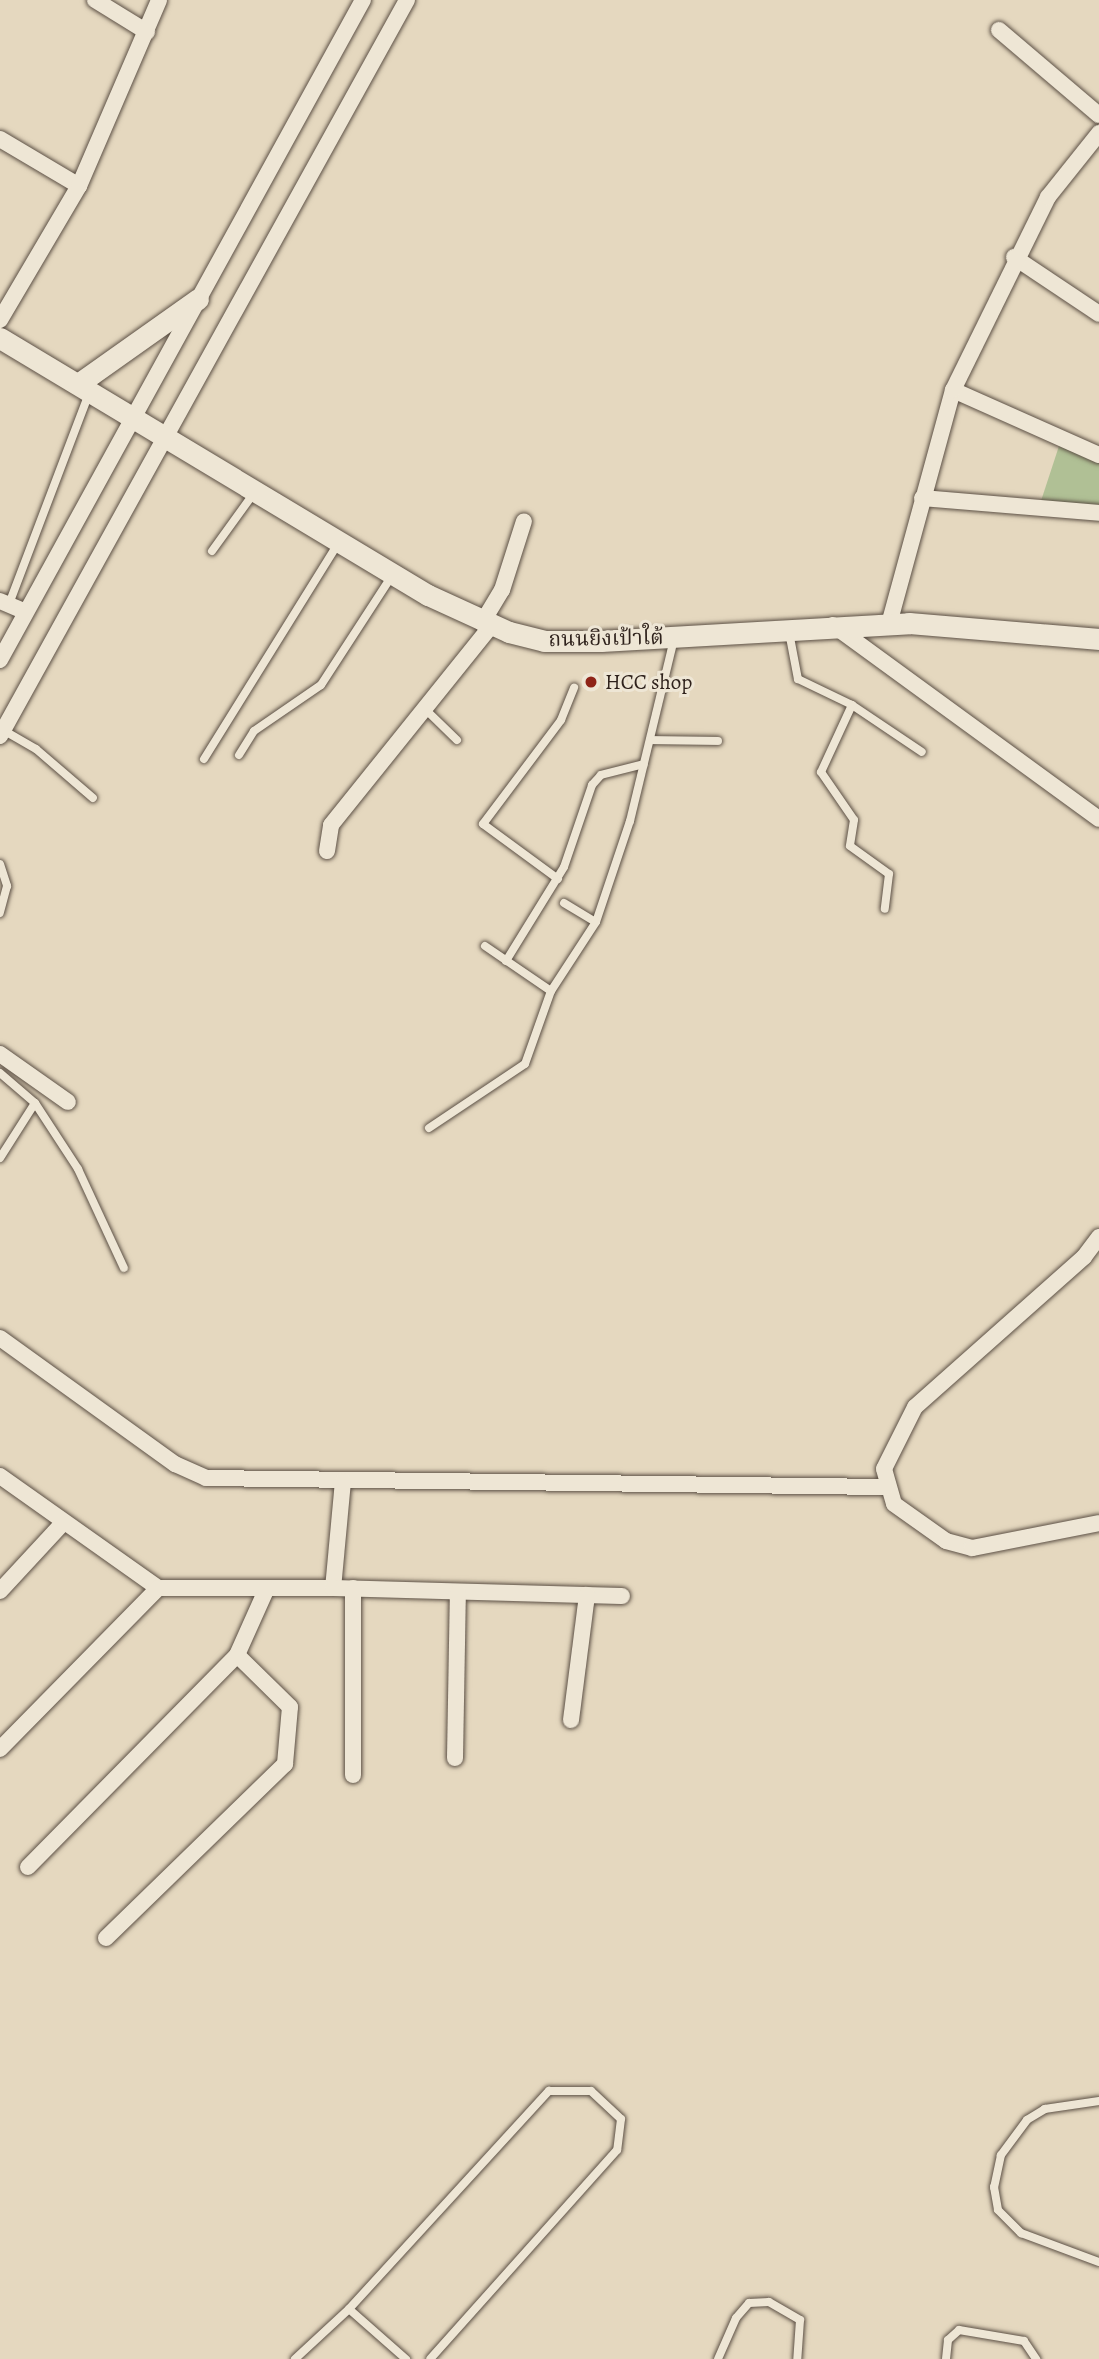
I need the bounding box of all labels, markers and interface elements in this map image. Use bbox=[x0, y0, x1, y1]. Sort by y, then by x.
street label: ถนนยิงเป้าใต้ bbox=[548, 624, 664, 652]
place label: HCC shop bbox=[605, 669, 692, 695]
marker: HCC shop bbox=[583, 674, 599, 690]

